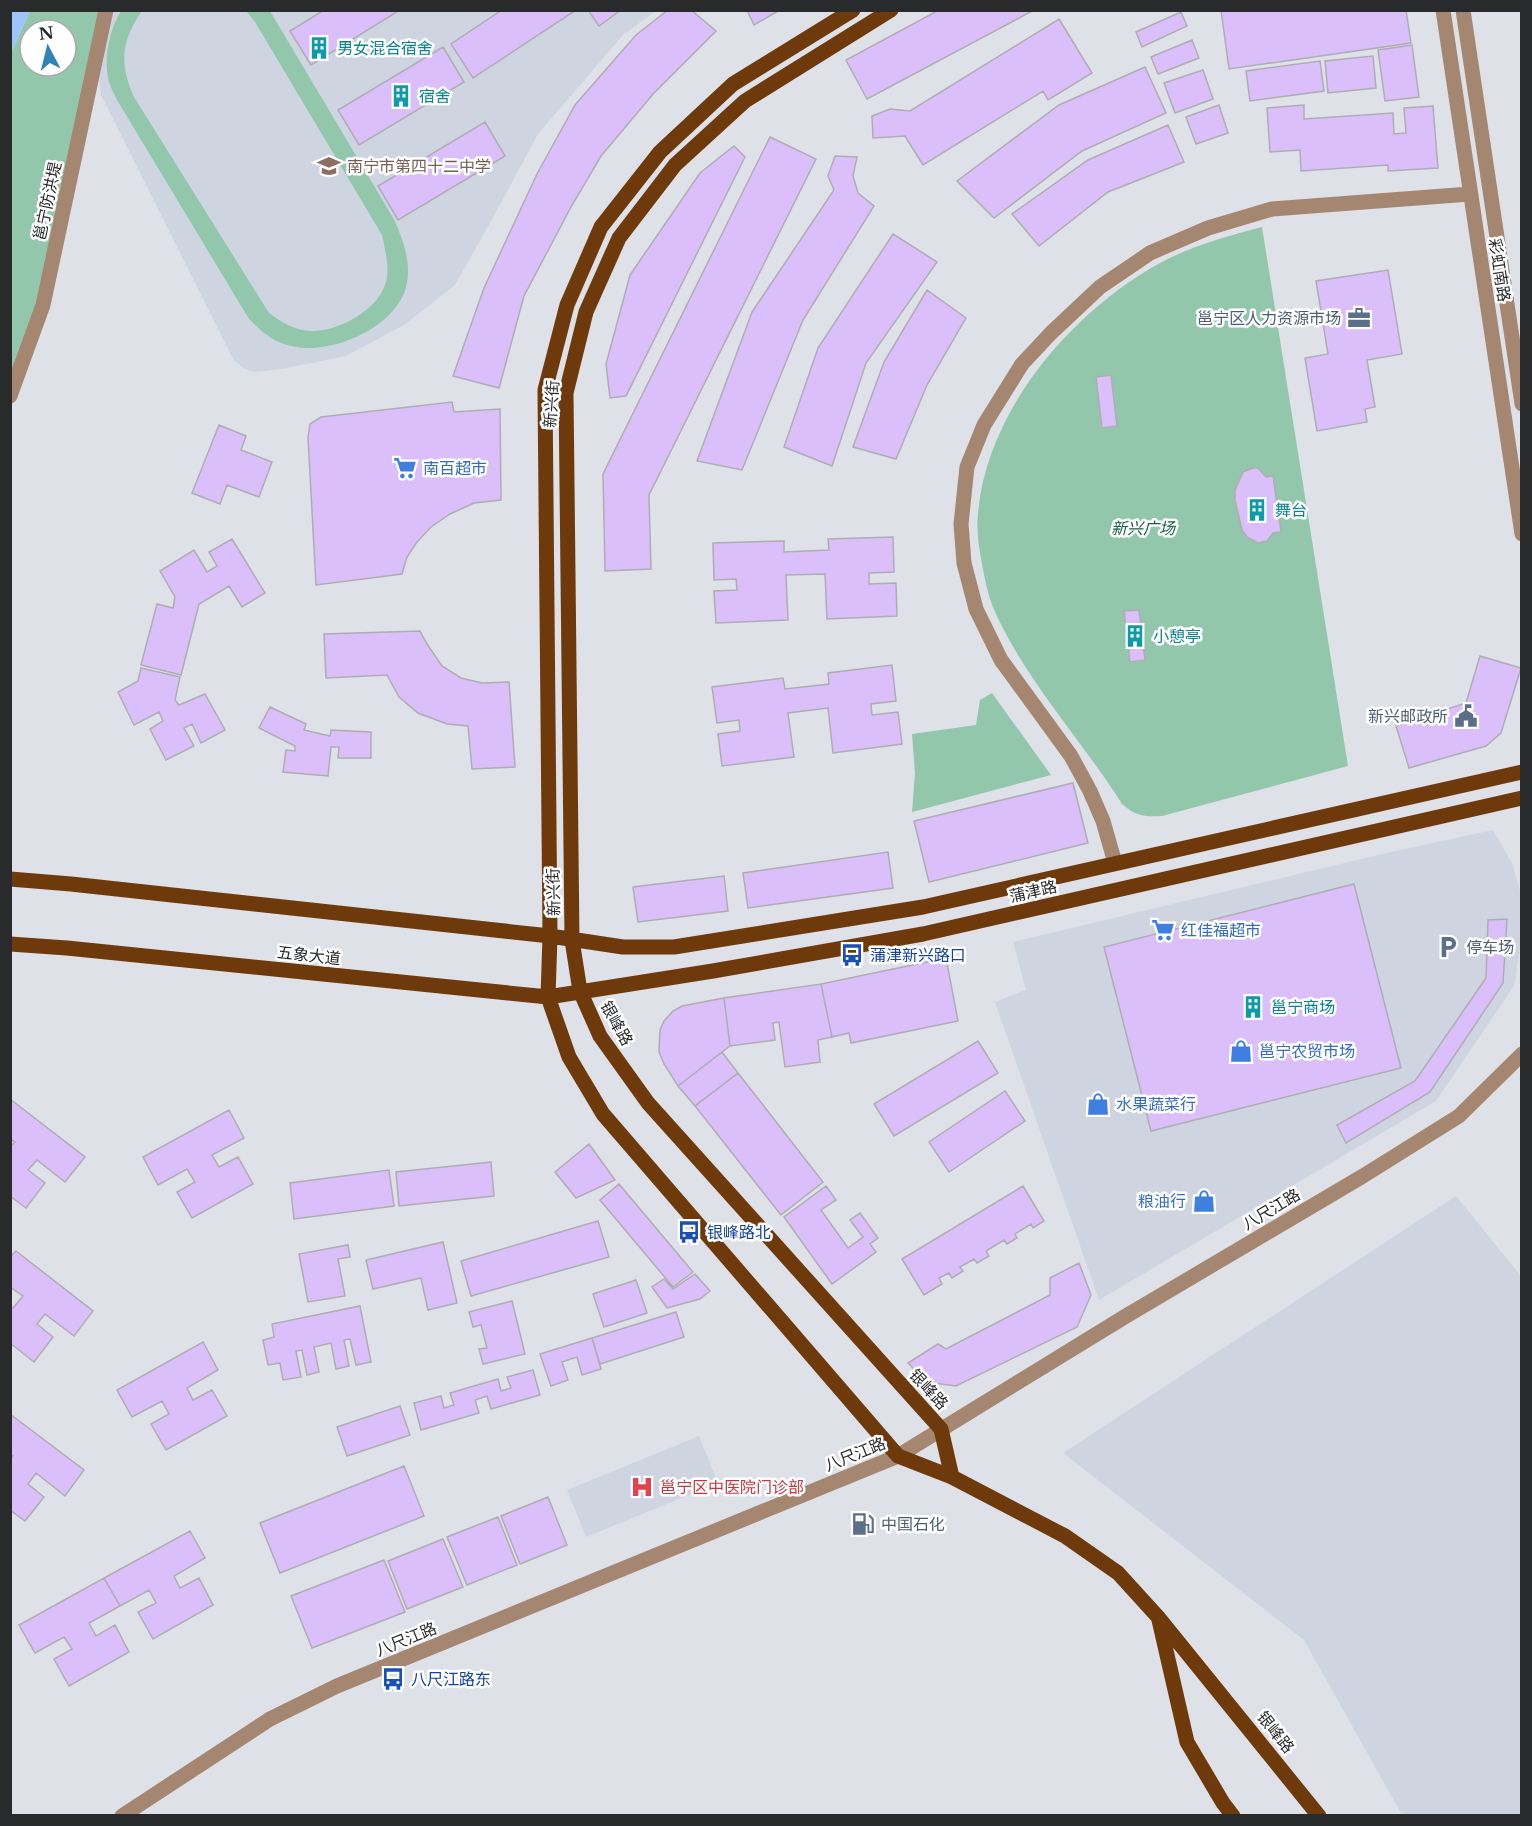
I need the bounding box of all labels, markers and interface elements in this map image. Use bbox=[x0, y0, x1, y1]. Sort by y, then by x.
north arrow bbox=[18, 18, 78, 78]
text: N bbox=[37, 22, 55, 44]
building icon: 男女混合宿舍 bbox=[306, 35, 332, 61]
place label: 男女混合宿舍 bbox=[337, 38, 433, 58]
building icon: 宿舍 bbox=[388, 83, 414, 109]
place label: 宿舍 bbox=[419, 86, 451, 106]
school or university icon: 南宁市第四十二中学 bbox=[316, 153, 342, 179]
place label: 南宁市第四十二中学 bbox=[347, 156, 491, 176]
street label: 邕宁防洪堤 bbox=[29, 160, 65, 242]
street label: 彩虹南路 bbox=[1485, 237, 1515, 303]
office icon: 邕宁区人力资源市场 bbox=[1346, 305, 1372, 331]
place label: 邕宁区人力资源市场 bbox=[1197, 308, 1341, 328]
street label: 新兴街 bbox=[539, 379, 563, 429]
supermarket icon: 南百超市 bbox=[392, 455, 418, 481]
place label: 南百超市 bbox=[423, 458, 487, 478]
building icon: 舞台 bbox=[1244, 497, 1270, 523]
place label: 舞台 bbox=[1275, 500, 1307, 520]
park label: 新兴广场 bbox=[1111, 518, 1177, 538]
building icon: 小憩亭 bbox=[1122, 623, 1148, 649]
place label: 小憩亭 bbox=[1153, 626, 1201, 646]
public building icon: 新兴邮政所 bbox=[1453, 703, 1479, 729]
place label: 新兴邮政所 bbox=[1368, 706, 1448, 726]
street label: 新兴街 bbox=[543, 868, 563, 916]
street label: 蒲津路 bbox=[1007, 876, 1059, 906]
supermarket icon: 红佳福超市 bbox=[1150, 917, 1176, 943]
place label: 红佳福超市 bbox=[1181, 920, 1261, 940]
parking icon: 停车场 bbox=[1435, 934, 1461, 960]
place label: 停车场 bbox=[1466, 937, 1514, 957]
street label: 五象大道 bbox=[276, 942, 342, 968]
bus stop icon: 蒲津新兴路口 bbox=[839, 942, 865, 968]
place label: 蒲津新兴路口 bbox=[870, 945, 966, 965]
building icon: 邕宁商场 bbox=[1240, 994, 1266, 1020]
street label: 银峰路 bbox=[597, 997, 637, 1049]
place label: 邕宁商场 bbox=[1271, 997, 1335, 1017]
shop icon: 邕宁农贸市场 bbox=[1228, 1038, 1254, 1064]
place label: 邕宁农贸市场 bbox=[1259, 1041, 1355, 1061]
shop icon: 水果蔬菜行 bbox=[1085, 1091, 1111, 1117]
place label: 水果蔬菜行 bbox=[1116, 1094, 1196, 1114]
street label: 八尺江路 bbox=[1238, 1184, 1304, 1234]
shop icon: 粮油行 bbox=[1191, 1188, 1217, 1214]
place label: 粮油行 bbox=[1138, 1191, 1186, 1211]
bus stop icon: 银峰路北 bbox=[676, 1219, 702, 1245]
place label: 银峰路北 bbox=[707, 1222, 771, 1242]
street label: 银峰路 bbox=[905, 1365, 953, 1413]
street label: 八尺江路 bbox=[822, 1433, 888, 1475]
hospital icon: 邕宁区中医院门诊部 bbox=[629, 1474, 655, 1500]
place label: 邕宁区中医院门诊部 bbox=[660, 1477, 804, 1497]
fuel station icon: 中国石化 bbox=[850, 1511, 876, 1537]
place label: 中国石化 bbox=[881, 1514, 945, 1534]
street label: 八尺江路 bbox=[373, 1618, 439, 1660]
bus stop icon: 八尺江路东 bbox=[380, 1666, 406, 1692]
place label: 八尺江路东 bbox=[411, 1669, 491, 1689]
street label: 银峰路 bbox=[1253, 1707, 1299, 1757]

